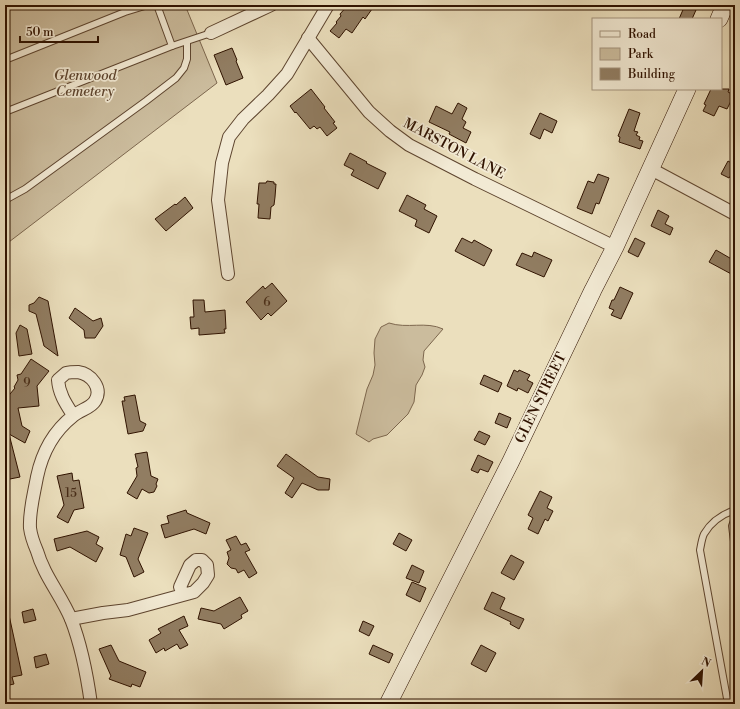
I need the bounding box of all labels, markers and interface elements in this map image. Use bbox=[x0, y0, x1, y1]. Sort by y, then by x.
scale bar bbox=[20, 18, 98, 44]
legend bbox=[592, 18, 722, 90]
text: 50 m bbox=[26, 25, 54, 40]
text: Road bbox=[628, 27, 656, 42]
text: Park bbox=[628, 47, 654, 62]
park label: Glenwood Cemetery bbox=[54, 67, 118, 101]
text: Building bbox=[627, 67, 676, 82]
street label: MARSTON LANE bbox=[400, 115, 508, 183]
house number: 6 bbox=[263, 295, 271, 310]
street label: GLEN STREET bbox=[511, 349, 571, 446]
house number: 9 bbox=[23, 376, 31, 391]
house number: 15 bbox=[65, 486, 77, 501]
north arrow bbox=[682, 651, 722, 691]
text: N bbox=[699, 655, 713, 671]

